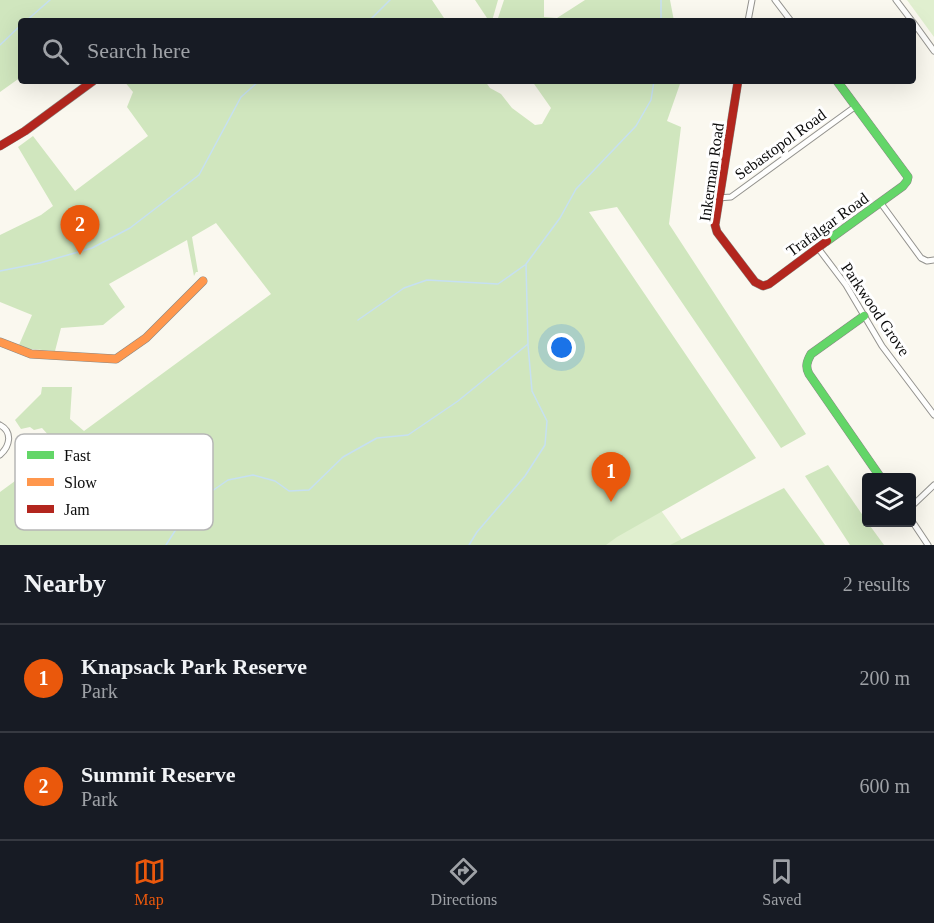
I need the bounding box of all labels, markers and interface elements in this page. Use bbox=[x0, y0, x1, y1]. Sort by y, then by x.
search box bbox=[18, 18, 916, 84]
icon: search bbox=[39, 35, 72, 68]
text: Search here bbox=[87, 38, 190, 63]
street label: Sebastopol Road bbox=[732, 106, 830, 184]
street label: Inkerman Road bbox=[696, 122, 727, 222]
street label: Trafalgar Road bbox=[783, 189, 872, 261]
pin: 2 bbox=[60, 206, 100, 255]
street label: Parkwood Grove bbox=[838, 259, 913, 359]
your location bbox=[547, 333, 576, 362]
legend bbox=[15, 434, 213, 530]
text: Fast bbox=[64, 447, 91, 464]
pin: 1 bbox=[592, 452, 630, 502]
map controls bbox=[862, 473, 916, 527]
button: layers bbox=[862, 473, 916, 527]
text: Slow bbox=[64, 474, 97, 491]
text: Jam bbox=[64, 501, 90, 518]
text: Nearby bbox=[24, 569, 106, 598]
text: 2 results bbox=[843, 573, 910, 595]
text: Knapsack Park Reserve bbox=[81, 654, 307, 679]
text: 1 bbox=[39, 667, 49, 689]
text: 200 m bbox=[859, 667, 910, 689]
text: Park bbox=[81, 680, 118, 702]
text: Summit Reserve bbox=[81, 762, 236, 787]
text: 2 bbox=[39, 775, 49, 797]
text: 600 m bbox=[859, 775, 910, 797]
text: Park bbox=[81, 788, 118, 810]
tab: Map bbox=[133, 855, 166, 909]
tab: Directions bbox=[431, 855, 497, 909]
tab: Saved bbox=[762, 855, 801, 909]

